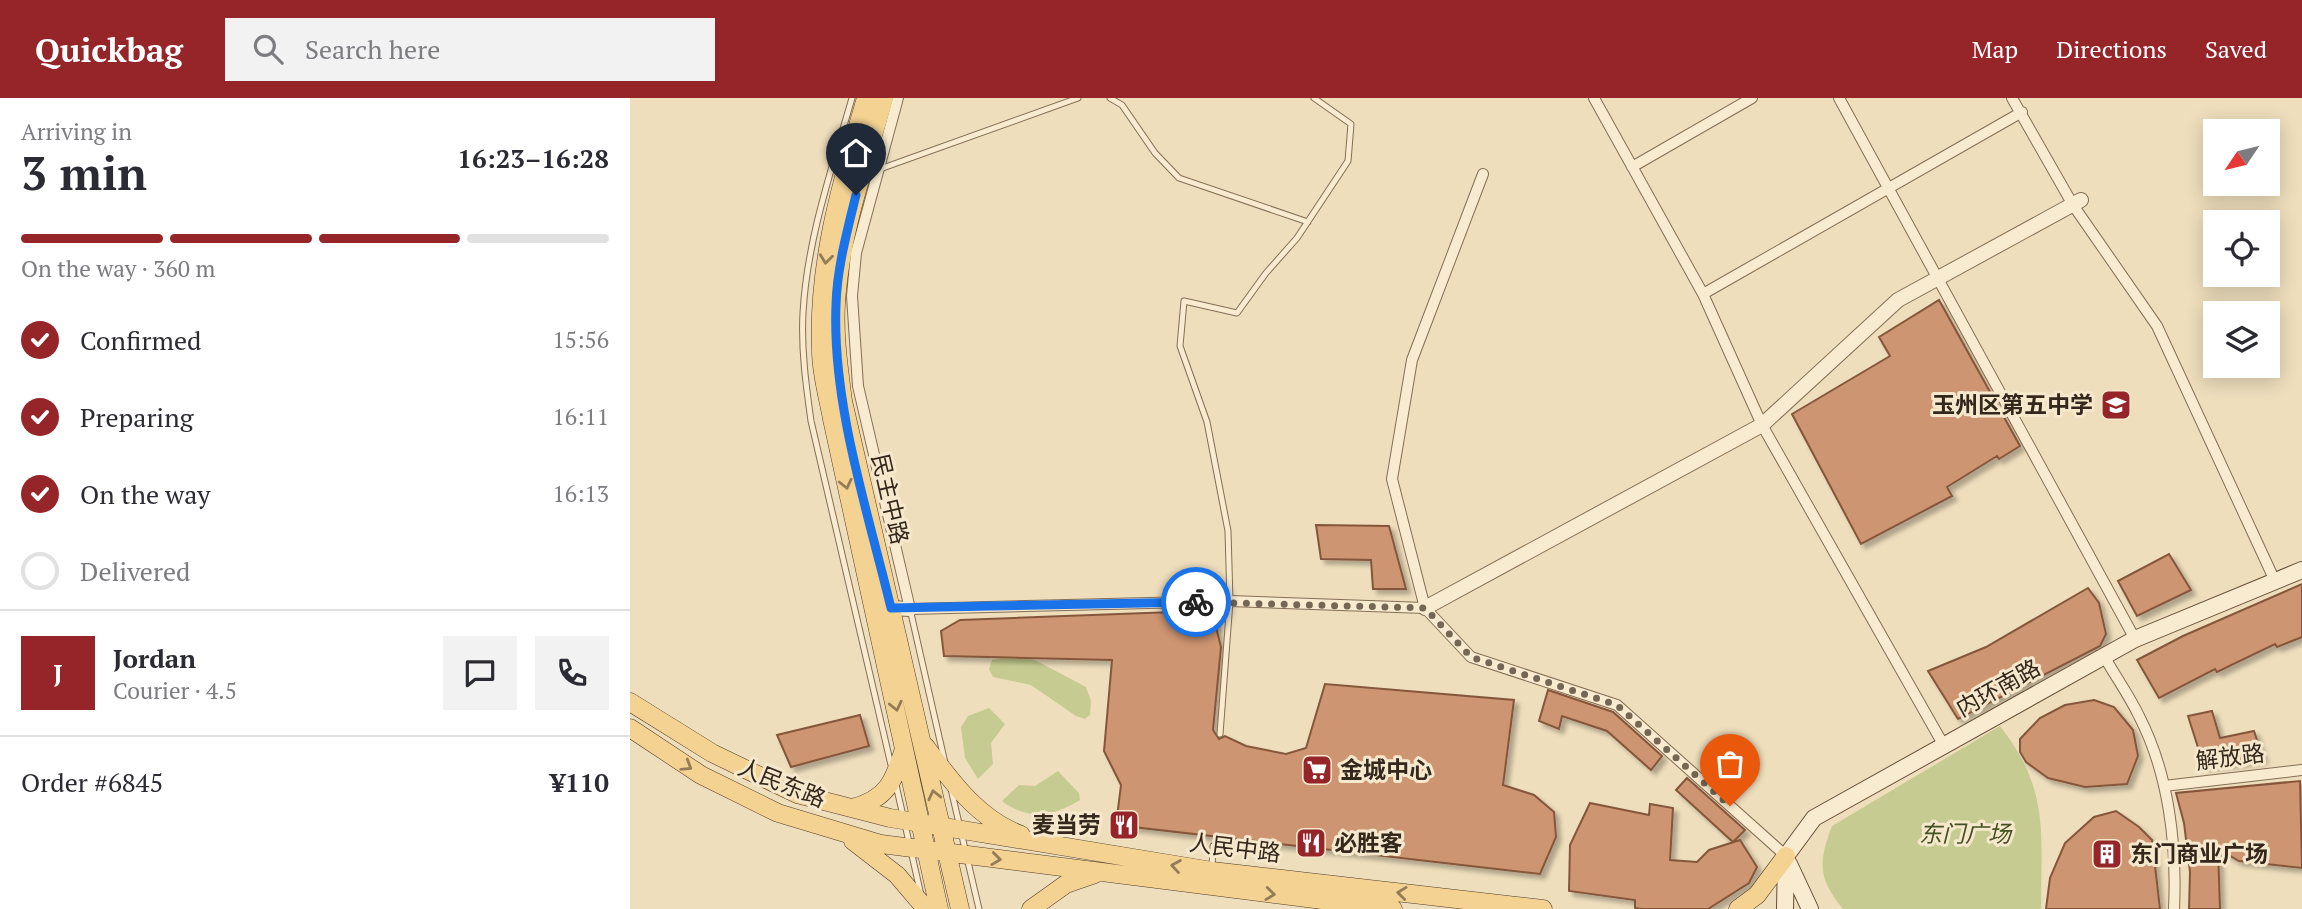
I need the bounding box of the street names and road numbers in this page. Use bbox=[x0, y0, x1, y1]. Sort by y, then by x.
street label: 民主中路 bbox=[865, 451, 916, 547]
street label: 内环南路 bbox=[1950, 652, 2046, 723]
street label: 解放路 bbox=[2194, 737, 2266, 776]
street label: 人民东路 bbox=[734, 751, 831, 814]
street label: 人民中路 bbox=[1188, 827, 1283, 868]

